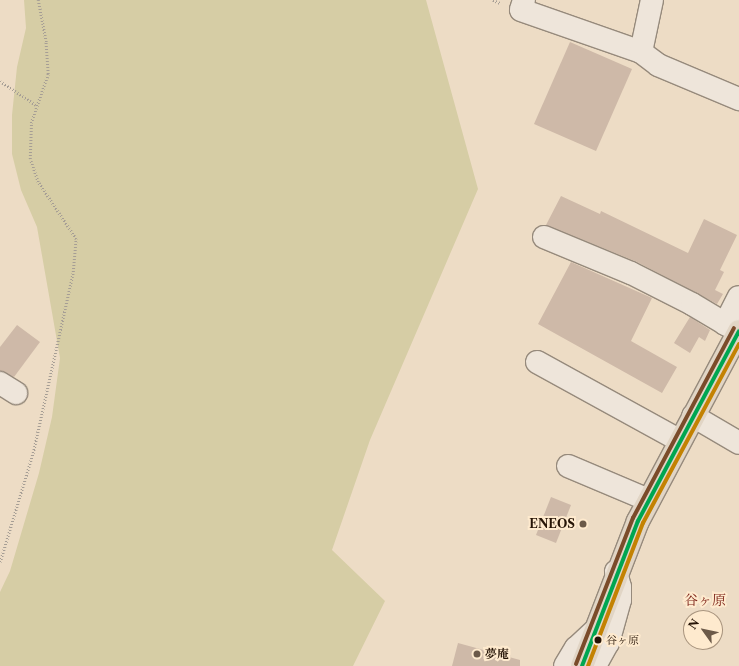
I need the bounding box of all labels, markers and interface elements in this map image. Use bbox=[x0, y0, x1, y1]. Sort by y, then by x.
place label: ENEOS bbox=[529, 517, 575, 531]
marker: ENEOS bbox=[578, 519, 588, 529]
district label: 谷ヶ原 bbox=[684, 592, 726, 608]
north arrow bbox=[683, 610, 723, 650]
text: N bbox=[685, 616, 702, 632]
place label: 谷ヶ原 bbox=[606, 633, 639, 647]
marker: 谷ヶ原 bbox=[593, 635, 603, 645]
place label: 夢庵 bbox=[485, 647, 509, 661]
marker: 夢庵 bbox=[472, 649, 482, 659]

